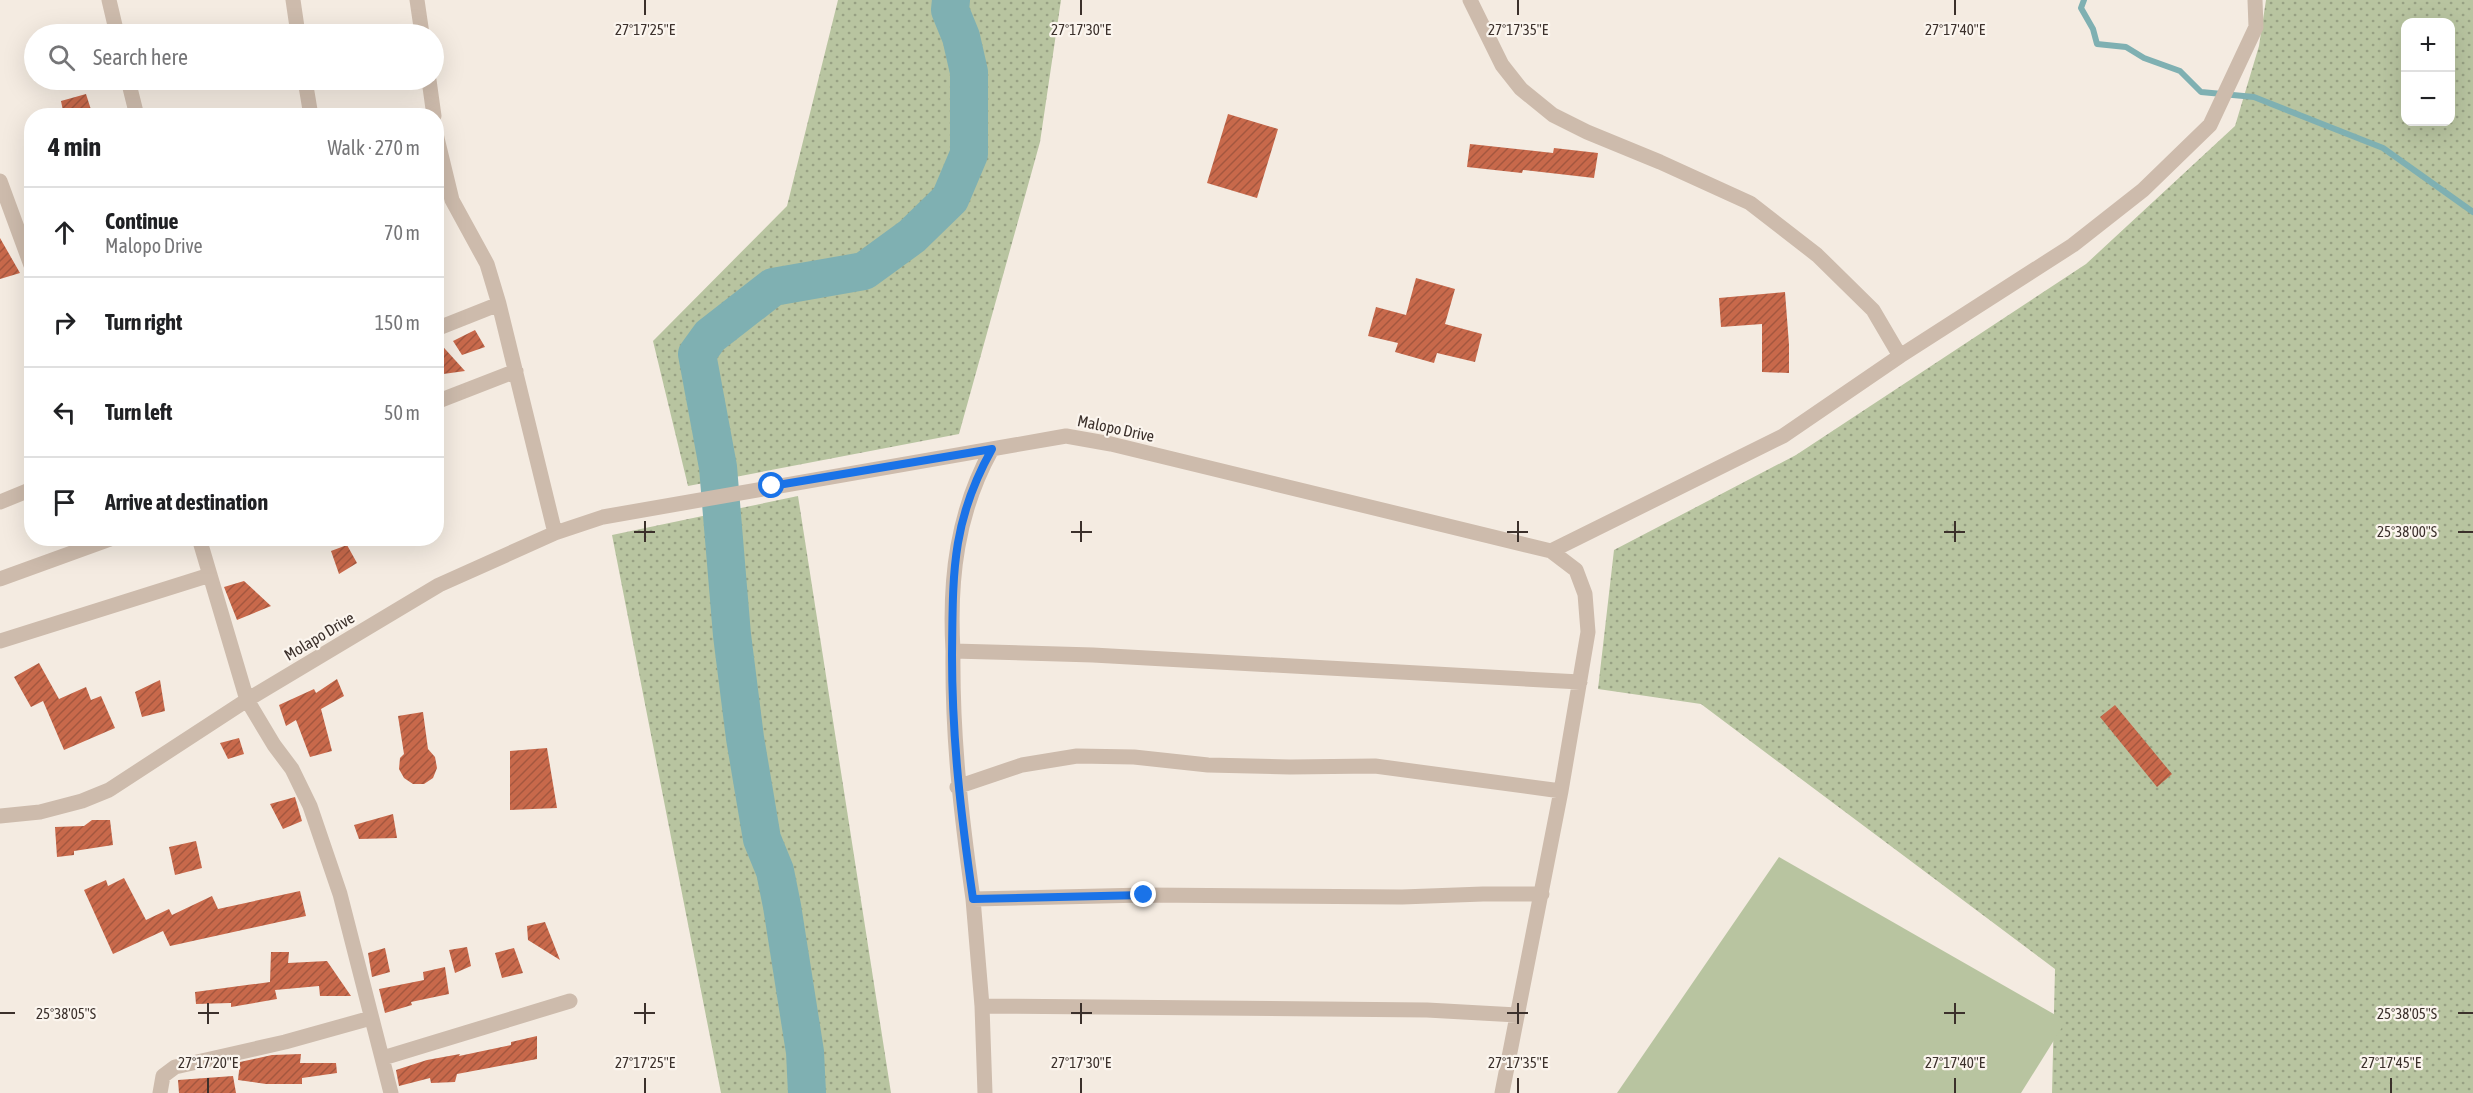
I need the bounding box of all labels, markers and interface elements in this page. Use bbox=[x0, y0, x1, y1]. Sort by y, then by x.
map controls bbox=[2401, 18, 2455, 126]
button: + bbox=[2401, 18, 2455, 72]
text: 27°17'25"E bbox=[615, 21, 676, 38]
text: 27°17'30"E bbox=[1051, 21, 1112, 38]
text: 27°17'35"E bbox=[1488, 21, 1549, 38]
text: 27°17'40"E bbox=[1925, 21, 1986, 38]
search box bbox=[24, 24, 444, 90]
icon: search bbox=[45, 41, 78, 74]
text: Search here bbox=[93, 44, 188, 70]
button: − bbox=[2401, 72, 2455, 126]
text: 4 min bbox=[48, 132, 101, 162]
text: Walk · 270 m bbox=[328, 136, 420, 159]
text: Continue bbox=[105, 208, 179, 234]
icon: ahead bbox=[48, 216, 81, 249]
text: 70 m bbox=[384, 221, 420, 244]
text: Malopo Drive bbox=[105, 234, 203, 257]
icon: right bbox=[48, 306, 81, 339]
text: Turn right bbox=[105, 309, 182, 335]
text: 150 m bbox=[375, 311, 420, 334]
icon: left bbox=[48, 396, 81, 429]
text: Turn left bbox=[105, 399, 172, 425]
text: 50 m bbox=[384, 401, 420, 424]
street label: Malopo Drive bbox=[1076, 411, 1156, 446]
route start bbox=[758, 472, 784, 498]
icon: arrive bbox=[48, 486, 81, 519]
text: Arrive at destination bbox=[105, 489, 268, 515]
text: 25°38'00"S bbox=[2377, 523, 2437, 540]
street label: Molapo Drive bbox=[281, 608, 358, 665]
route end bbox=[1130, 881, 1156, 907]
text: 25°38'05"S bbox=[36, 1005, 96, 1022]
text: 25°38'05"S bbox=[2377, 1005, 2437, 1022]
text: 27°17'20"E bbox=[178, 1054, 239, 1071]
text: 27°17'25"E bbox=[615, 1054, 676, 1071]
text: 27°17'30"E bbox=[1051, 1054, 1112, 1071]
text: 27°17'35"E bbox=[1488, 1054, 1549, 1071]
text: 27°17'40"E bbox=[1925, 1054, 1986, 1071]
text: 27°17'45"E bbox=[2361, 1054, 2422, 1071]

